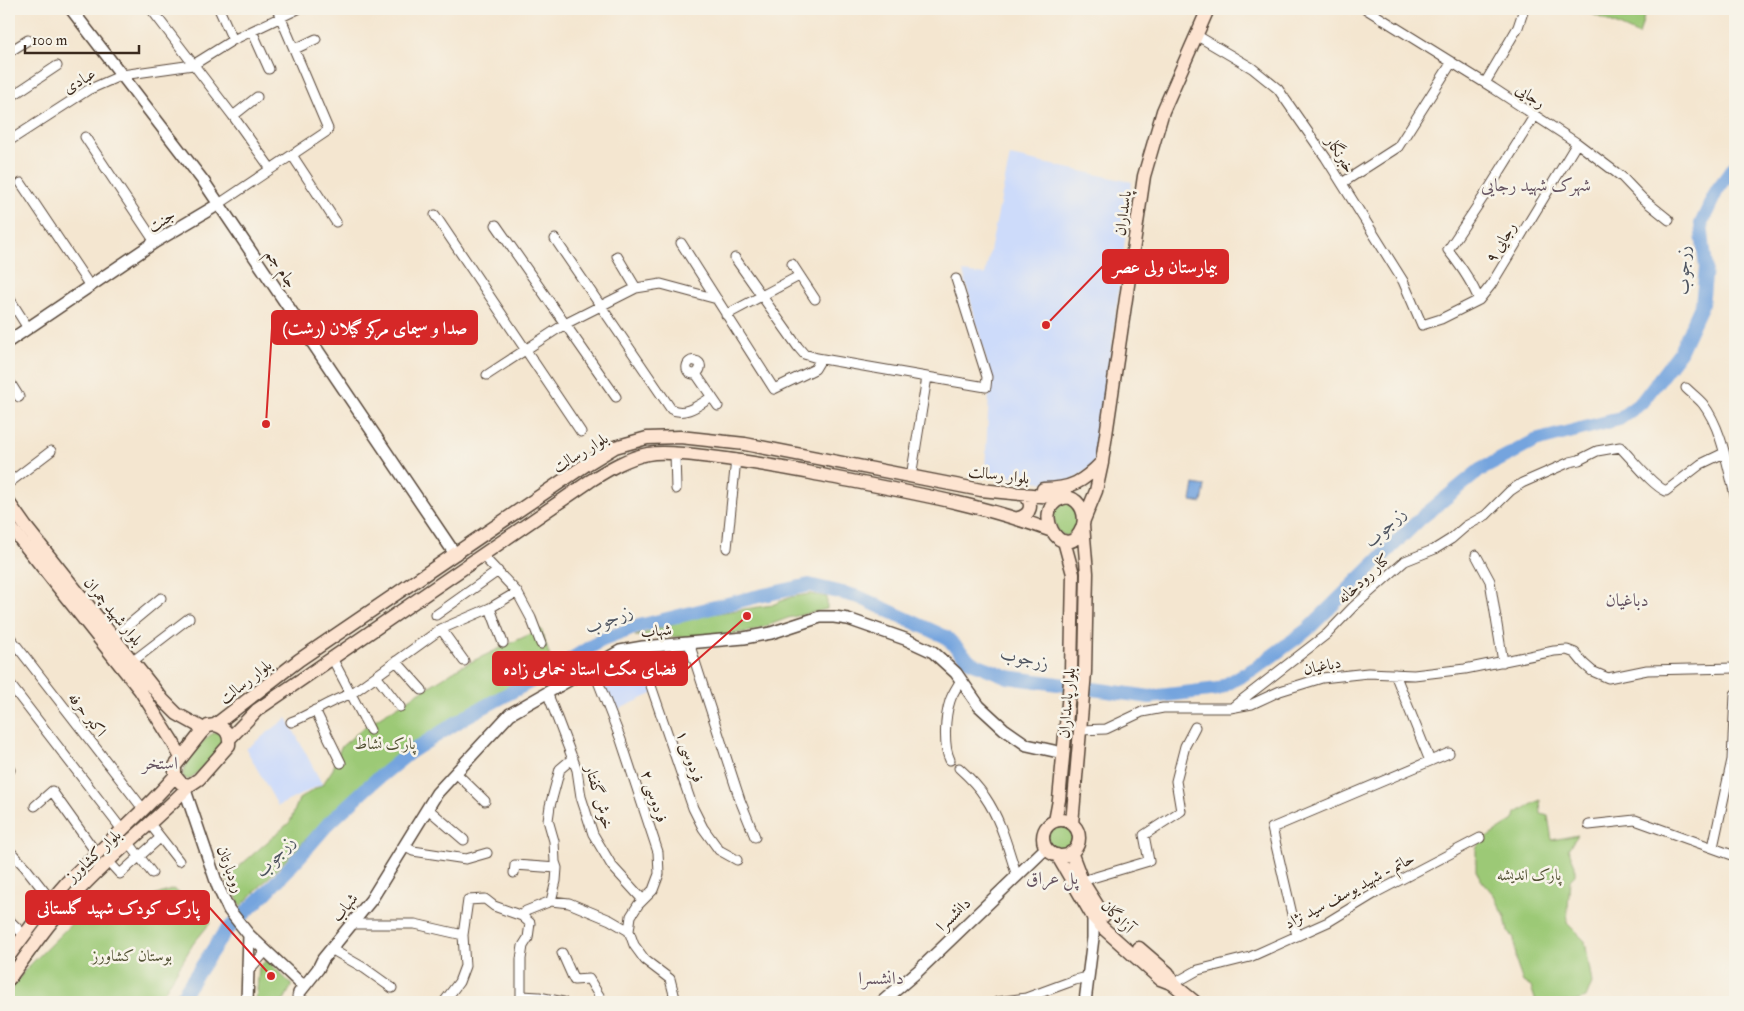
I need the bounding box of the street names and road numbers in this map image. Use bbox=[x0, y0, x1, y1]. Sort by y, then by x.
street label: عبادی bbox=[59, 64, 99, 98]
street label: رجایی bbox=[1512, 79, 1549, 113]
street label: خبرنگار bbox=[1320, 130, 1360, 177]
street label: پاسداران bbox=[1110, 188, 1137, 237]
street label: جنت bbox=[144, 205, 179, 237]
street label: رجایی ۹ bbox=[1481, 218, 1521, 267]
street label: جام جم bbox=[257, 245, 301, 295]
street label: بلوار رسالت bbox=[549, 428, 612, 477]
street label: بلوار رسالت bbox=[967, 461, 1031, 489]
street label: کنار رودخانه bbox=[1333, 549, 1394, 608]
street label: بلوار شهید چمران bbox=[79, 573, 147, 650]
street label: شهاب bbox=[639, 619, 673, 643]
street label: دباغیان bbox=[1302, 653, 1343, 679]
street label: بلوار رسالت bbox=[215, 655, 276, 709]
street label: بلوار پاسداران bbox=[1054, 667, 1081, 740]
street label: اکبر حرفه bbox=[64, 688, 111, 741]
street label: فردوسی ۱ bbox=[671, 728, 708, 785]
street label: خوش گفتار bbox=[580, 761, 618, 832]
street label: فردوسی ۲ bbox=[635, 768, 672, 825]
street label: بلوار کشاورز bbox=[61, 825, 125, 888]
street label: رودبارتان bbox=[212, 843, 248, 896]
street label: حاتم - شهید یوسف سید نژاد bbox=[1281, 848, 1420, 937]
street label: شهاب bbox=[327, 889, 362, 926]
street label: دانشسرا bbox=[932, 893, 975, 936]
street label: آزادگان bbox=[1097, 896, 1139, 939]

